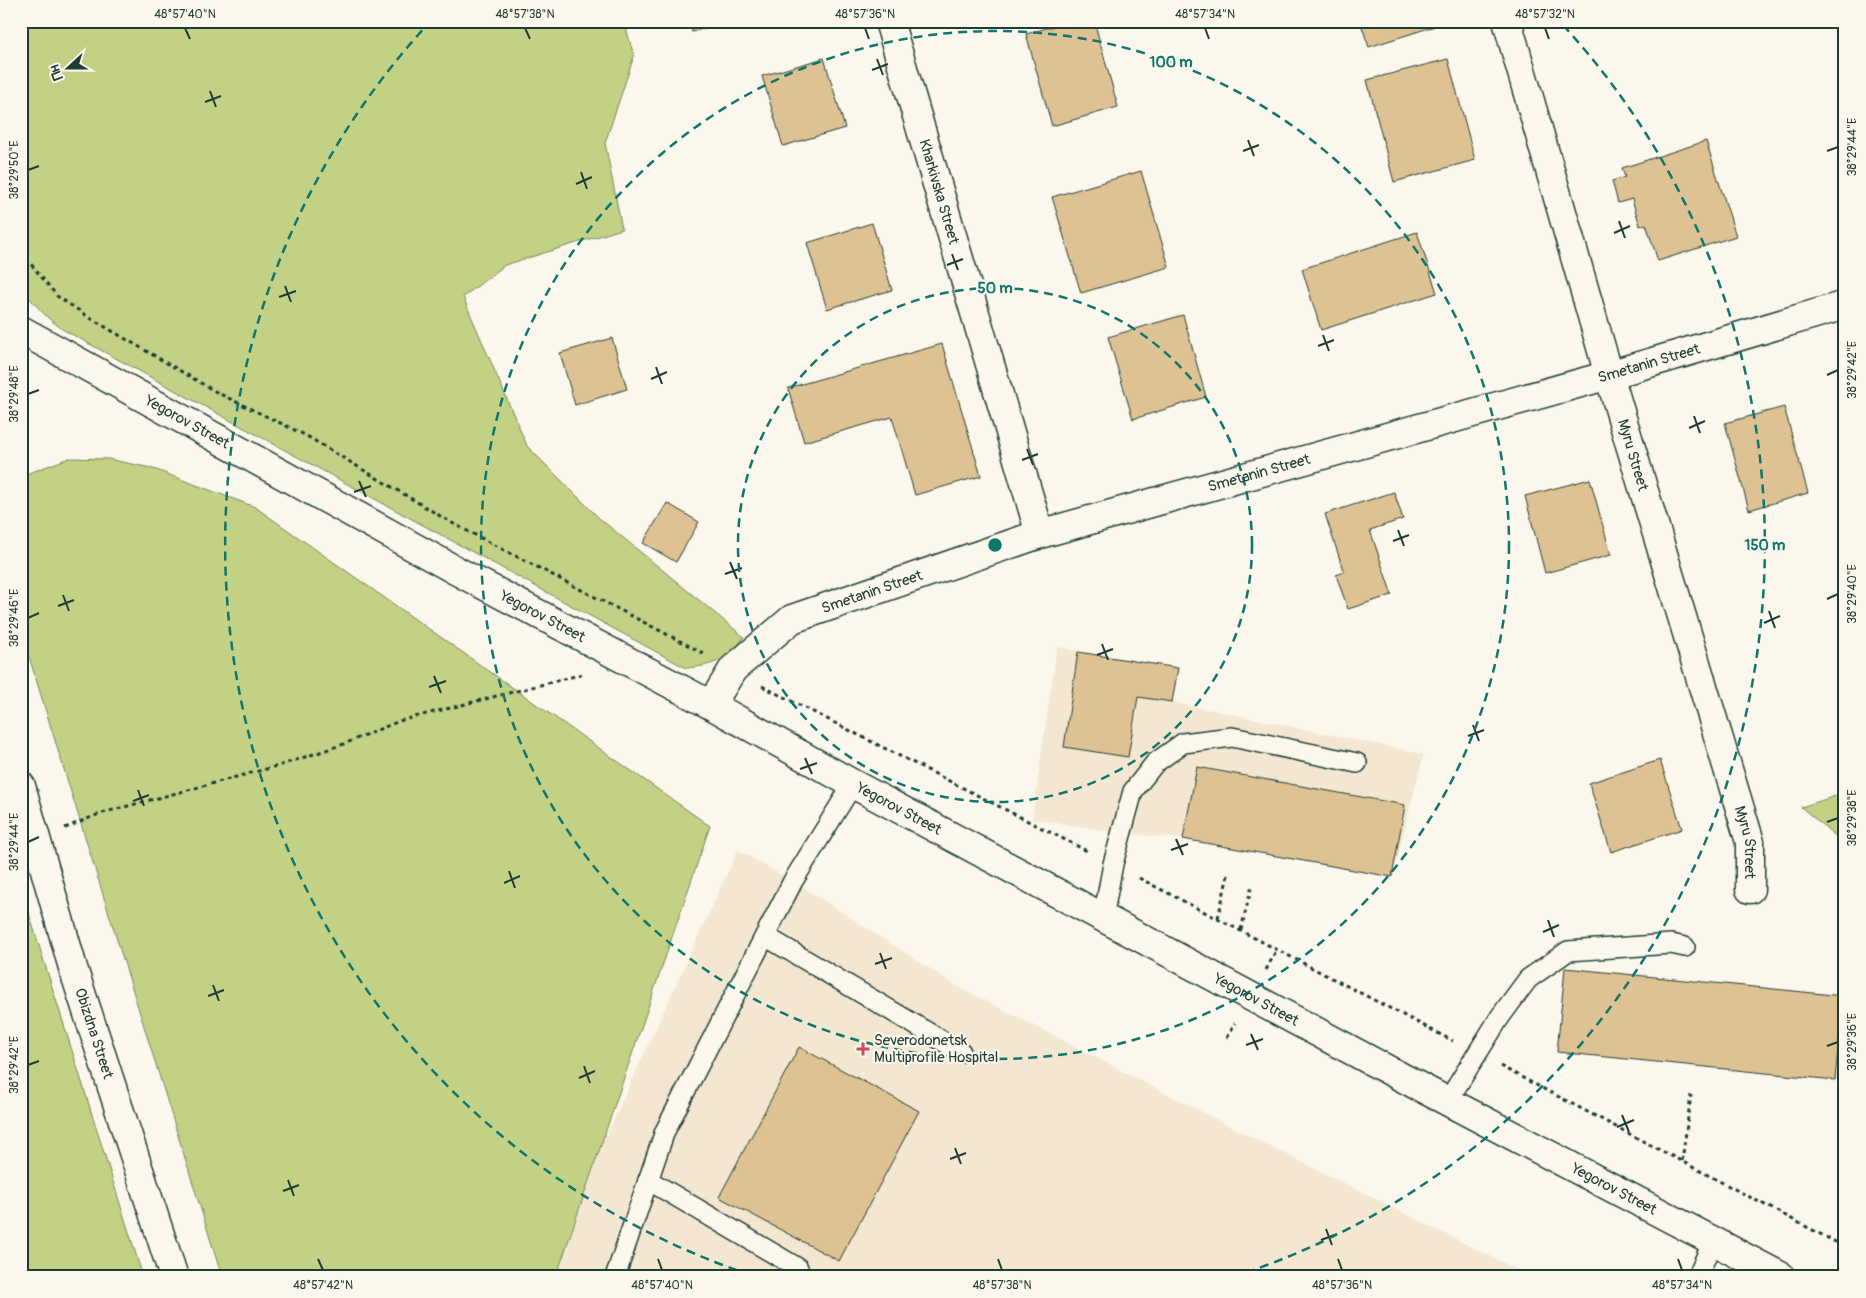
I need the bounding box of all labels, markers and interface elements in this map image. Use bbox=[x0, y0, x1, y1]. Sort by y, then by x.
text: 48°57'40"N bbox=[154, 7, 216, 22]
text: 48°57'38"N bbox=[495, 7, 555, 22]
text: 48°57'36"N bbox=[835, 7, 895, 22]
text: 48°57'34"N bbox=[1175, 7, 1235, 22]
text: 48°57'32"N bbox=[1515, 7, 1575, 22]
north arrow bbox=[42, 42, 92, 92]
text: 100 m bbox=[1150, 53, 1192, 72]
text: Пн bbox=[46, 62, 67, 83]
text: 38°29'44"E bbox=[1845, 118, 1860, 176]
street label: Kharkivska Street bbox=[914, 137, 963, 248]
text: 38°29'50"E bbox=[7, 140, 22, 200]
text: 50 m bbox=[978, 279, 1012, 298]
street label: Smetanin Street bbox=[1596, 339, 1703, 388]
text: 38°29'42"E bbox=[1845, 341, 1860, 399]
text: 38°29'48"E bbox=[7, 365, 22, 423]
street label: Yegorov Street bbox=[140, 391, 234, 454]
street label: Myru Street bbox=[1613, 417, 1653, 494]
street label: Smetanin Street bbox=[1206, 450, 1313, 497]
centre of rings bbox=[986, 536, 1004, 554]
text: 150 m bbox=[1745, 536, 1785, 555]
text: 38°29'40"E bbox=[1845, 564, 1860, 624]
street label: Smetanin Street bbox=[819, 566, 926, 618]
street label: Yegorov Street bbox=[496, 586, 589, 647]
text: 38°29'46"E bbox=[7, 589, 22, 647]
street label: Yegorov Street bbox=[852, 778, 946, 840]
text: 38°29'38"E bbox=[1845, 789, 1860, 847]
street label: Myru Street bbox=[1730, 804, 1759, 880]
text: 38°29'44"E bbox=[7, 813, 22, 871]
street label: Yegorov Street bbox=[1209, 969, 1303, 1031]
street label: Obizdna Street bbox=[70, 986, 118, 1082]
text: 38°29'36"E bbox=[1845, 1013, 1860, 1071]
place label: Severodonetsk Multiprofile Hospital bbox=[874, 1031, 998, 1067]
text: 38°29'42"E bbox=[7, 1036, 22, 1094]
marker: Severodonetsk Multiprofile Hospital bbox=[856, 1042, 870, 1056]
street label: Yegorov Street bbox=[1567, 1159, 1661, 1220]
text: 48°57'42"N bbox=[293, 1278, 353, 1293]
text: 48°57'40"N bbox=[631, 1278, 693, 1293]
text: 48°57'38"N bbox=[972, 1278, 1032, 1293]
text: 48°57'36"N bbox=[1312, 1278, 1372, 1293]
text: 48°57'34"N bbox=[1652, 1278, 1712, 1293]

